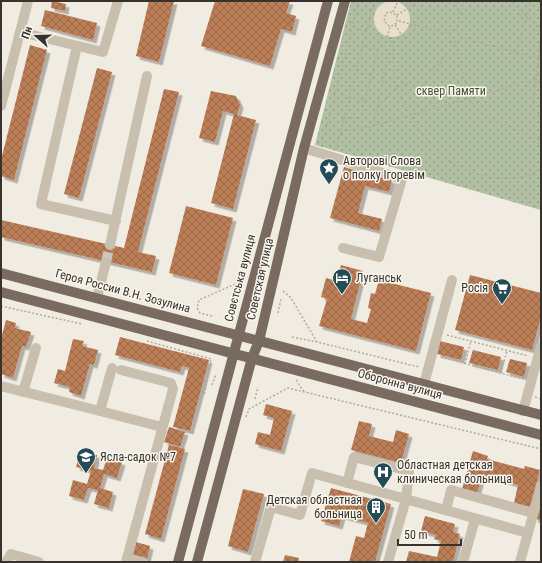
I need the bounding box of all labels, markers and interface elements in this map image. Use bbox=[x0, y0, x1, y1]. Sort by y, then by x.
north arrow bbox=[16, 16, 56, 56]
text: Пн bbox=[19, 25, 35, 41]
park label: сквер Памяти bbox=[416, 84, 486, 98]
place label: Авторові Слова о полку Ігоревім bbox=[343, 154, 425, 182]
place icon: Авторові Слова о полку Ігоревім bbox=[318, 157, 340, 185]
street label: Совєтська вулиця bbox=[222, 233, 258, 323]
street label: Советская улица bbox=[244, 236, 276, 321]
street label: Героя России В.Н. Зозулина bbox=[54, 266, 192, 316]
hotel icon: Луганськ bbox=[331, 267, 353, 295]
place label: Луганськ bbox=[356, 271, 402, 285]
supermarket icon: Росія bbox=[491, 277, 513, 305]
place label: Росія bbox=[461, 281, 488, 295]
street label: Оборонна вулиця bbox=[356, 366, 444, 402]
school or university icon: Ясла-садок №7 bbox=[75, 446, 97, 474]
place label: Ясла-садок №7 bbox=[100, 450, 176, 464]
place label: Областная детская клиническая больница bbox=[397, 458, 512, 486]
hospital icon: Областная детская клиническая больница bbox=[372, 461, 394, 489]
place label: Детская областная больница bbox=[266, 493, 362, 521]
building icon: Детская областная больница bbox=[365, 496, 387, 524]
scale bar bbox=[398, 521, 461, 547]
text: 50 m bbox=[404, 528, 428, 542]

